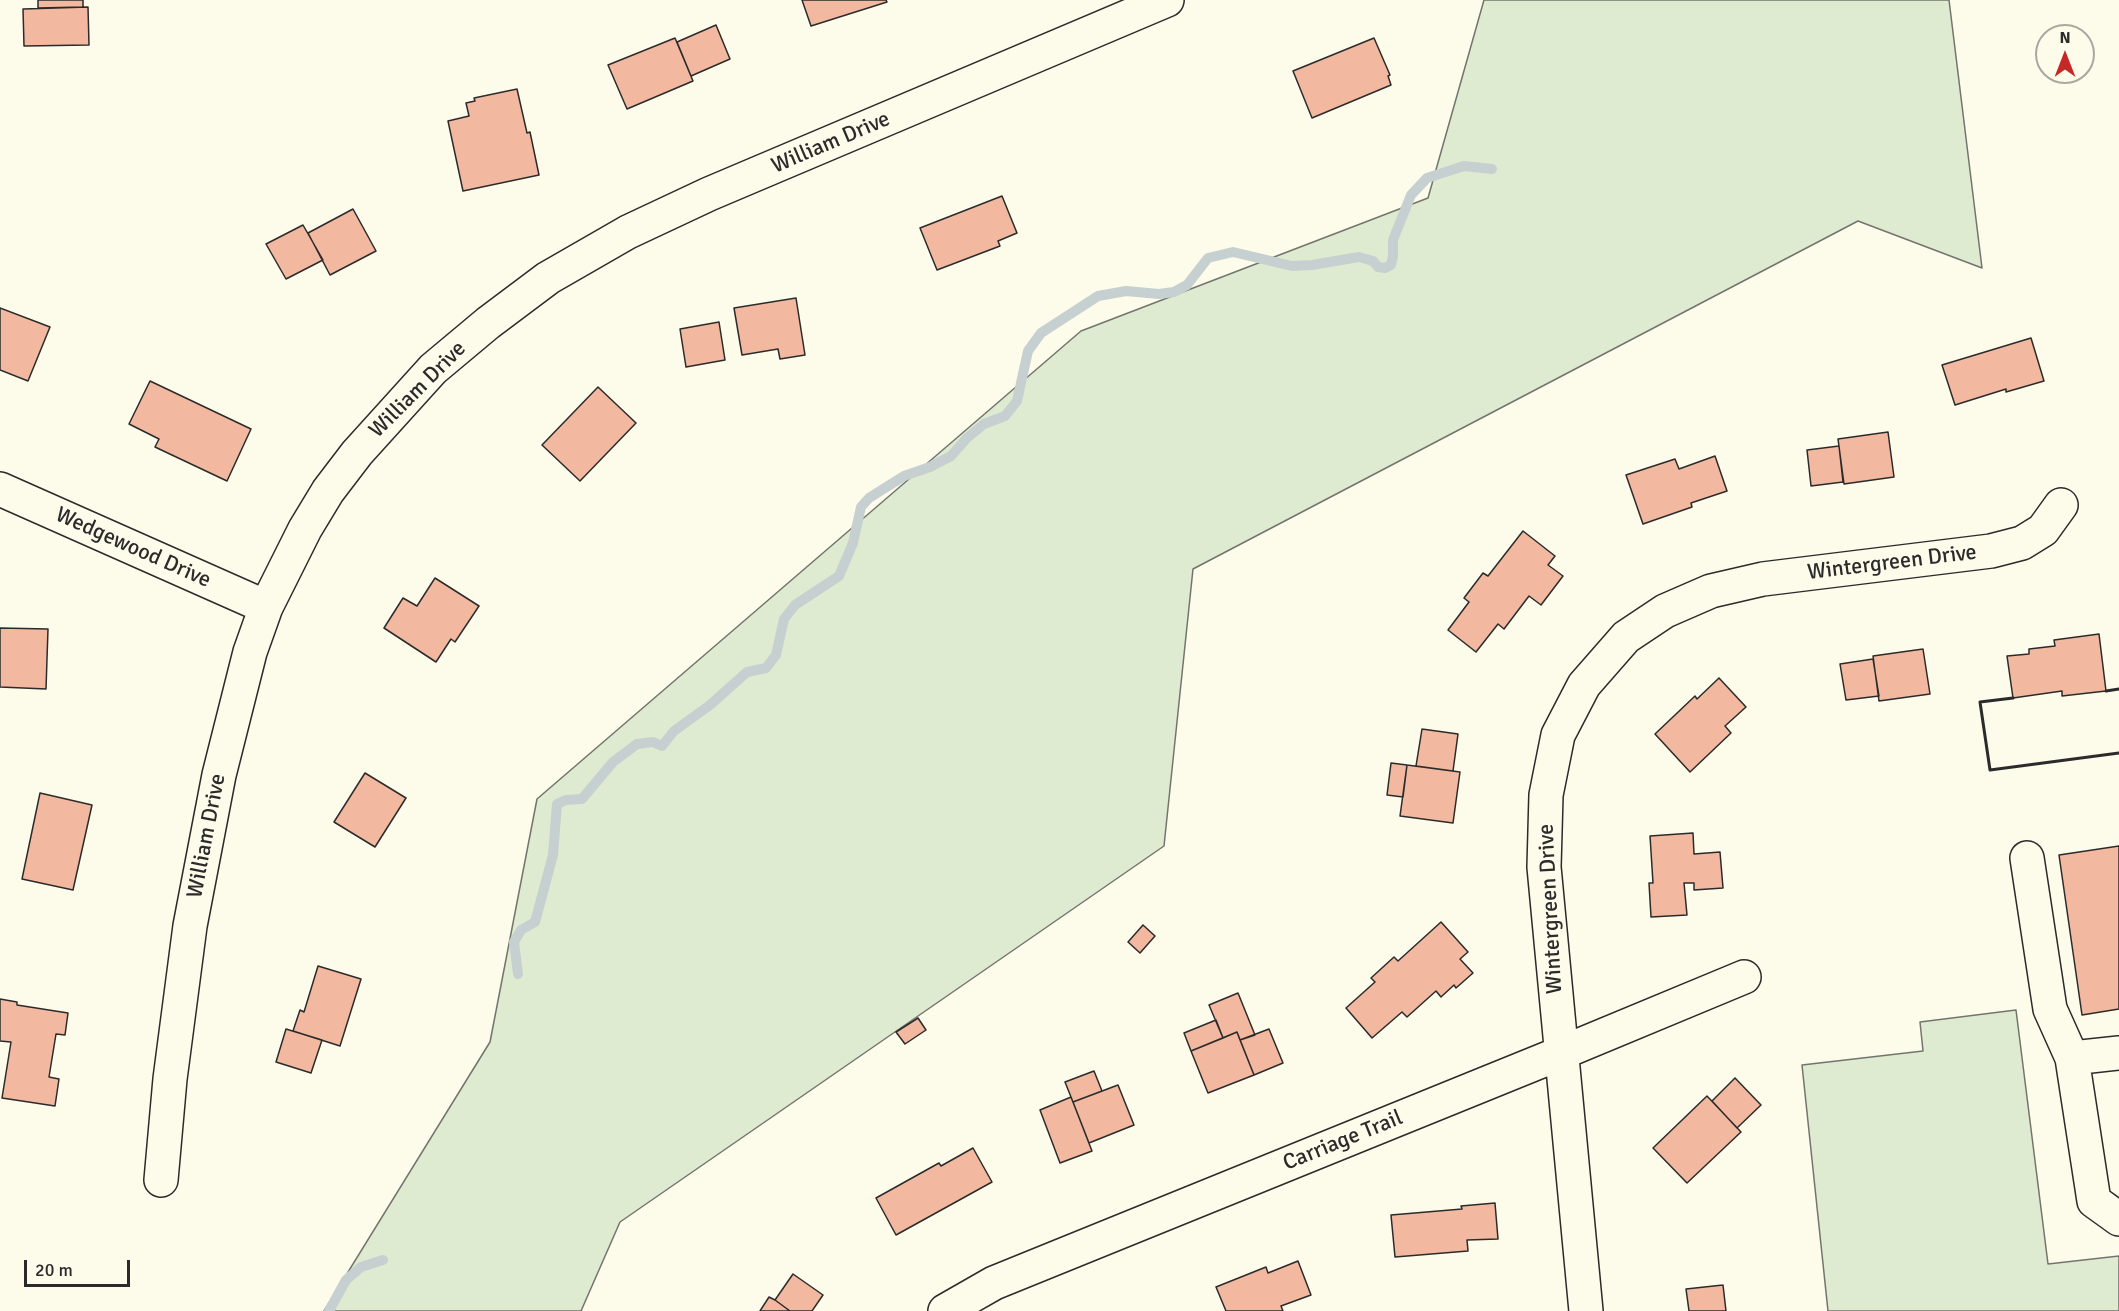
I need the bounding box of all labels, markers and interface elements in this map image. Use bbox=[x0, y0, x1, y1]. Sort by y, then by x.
north arrow bbox=[2035, 24, 2095, 84]
text: N bbox=[2059, 28, 2071, 48]
street label: William Drive bbox=[768, 106, 894, 180]
street label: William Drive bbox=[364, 336, 472, 444]
street label: Wedgewood Drive bbox=[51, 502, 215, 594]
street label: Wintergreen Drive bbox=[1806, 540, 1978, 586]
street label: William Drive bbox=[182, 772, 232, 900]
street label: Wintergreen Drive bbox=[1533, 823, 1569, 995]
street label: Carriage Trail bbox=[1279, 1105, 1407, 1177]
scale bar bbox=[27, 1248, 134, 1286]
text: 20 m bbox=[35, 1259, 73, 1281]

